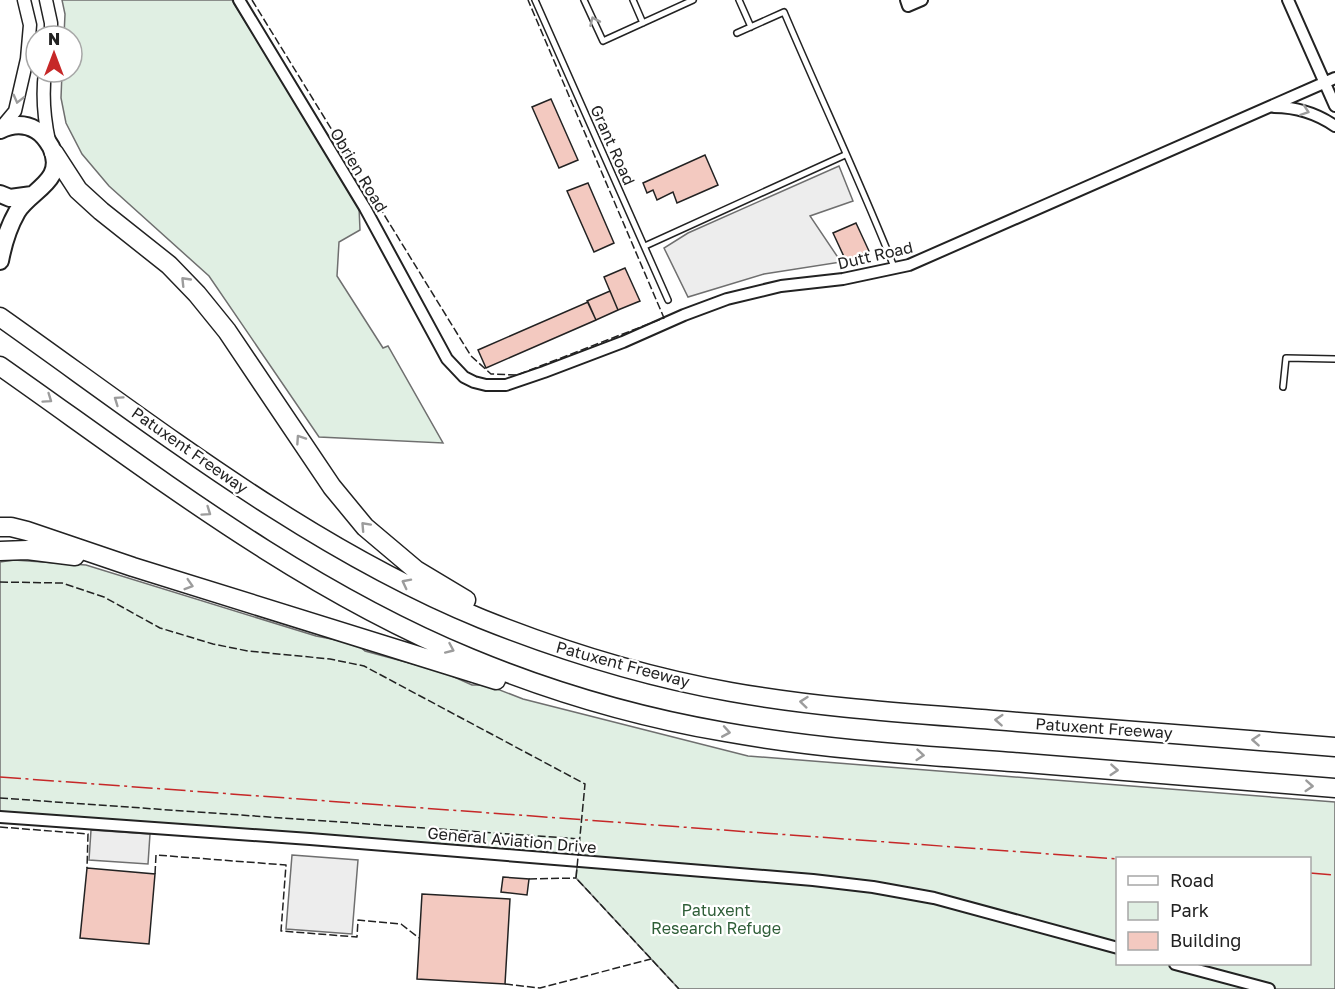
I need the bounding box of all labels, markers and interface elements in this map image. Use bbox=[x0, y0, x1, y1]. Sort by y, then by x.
one-way arrow bbox=[589, 17, 601, 28]
north arrow bbox=[24, 24, 84, 84]
text: N bbox=[48, 29, 60, 49]
one-way arrow bbox=[13, 94, 26, 104]
street label: Grant Road bbox=[586, 102, 640, 188]
one-way arrow bbox=[1299, 104, 1310, 116]
street label: Obrien Road bbox=[326, 124, 392, 216]
street label: Dutt Road bbox=[835, 237, 915, 273]
one-way arrow bbox=[181, 278, 192, 289]
one-way arrow bbox=[41, 392, 52, 403]
one-way arrow bbox=[113, 396, 124, 407]
street label: Patuxent Freeway bbox=[128, 402, 252, 498]
one-way arrow bbox=[296, 434, 307, 445]
one-way arrow bbox=[201, 505, 212, 516]
one-way arrow bbox=[361, 522, 372, 533]
one-way arrow bbox=[183, 578, 194, 590]
one-way arrow bbox=[401, 579, 412, 590]
street label: Patuxent Freeway bbox=[554, 637, 692, 691]
one-way arrow bbox=[443, 642, 454, 654]
one-way arrow bbox=[800, 697, 809, 709]
street label: Patuxent Freeway bbox=[1035, 713, 1173, 743]
one-way arrow bbox=[994, 714, 1003, 727]
one-way arrow bbox=[721, 725, 731, 738]
one-way arrow bbox=[1251, 734, 1260, 747]
one-way arrow bbox=[915, 748, 924, 761]
one-way arrow bbox=[1110, 764, 1119, 777]
one-way arrow bbox=[1304, 779, 1313, 792]
street label: General Aviation Drive bbox=[427, 823, 597, 857]
legend bbox=[1116, 857, 1311, 965]
text: Road bbox=[1170, 869, 1214, 891]
text: Park bbox=[1170, 899, 1209, 921]
park label: Patuxent Research Refuge bbox=[651, 900, 781, 938]
text: Building bbox=[1170, 929, 1241, 951]

